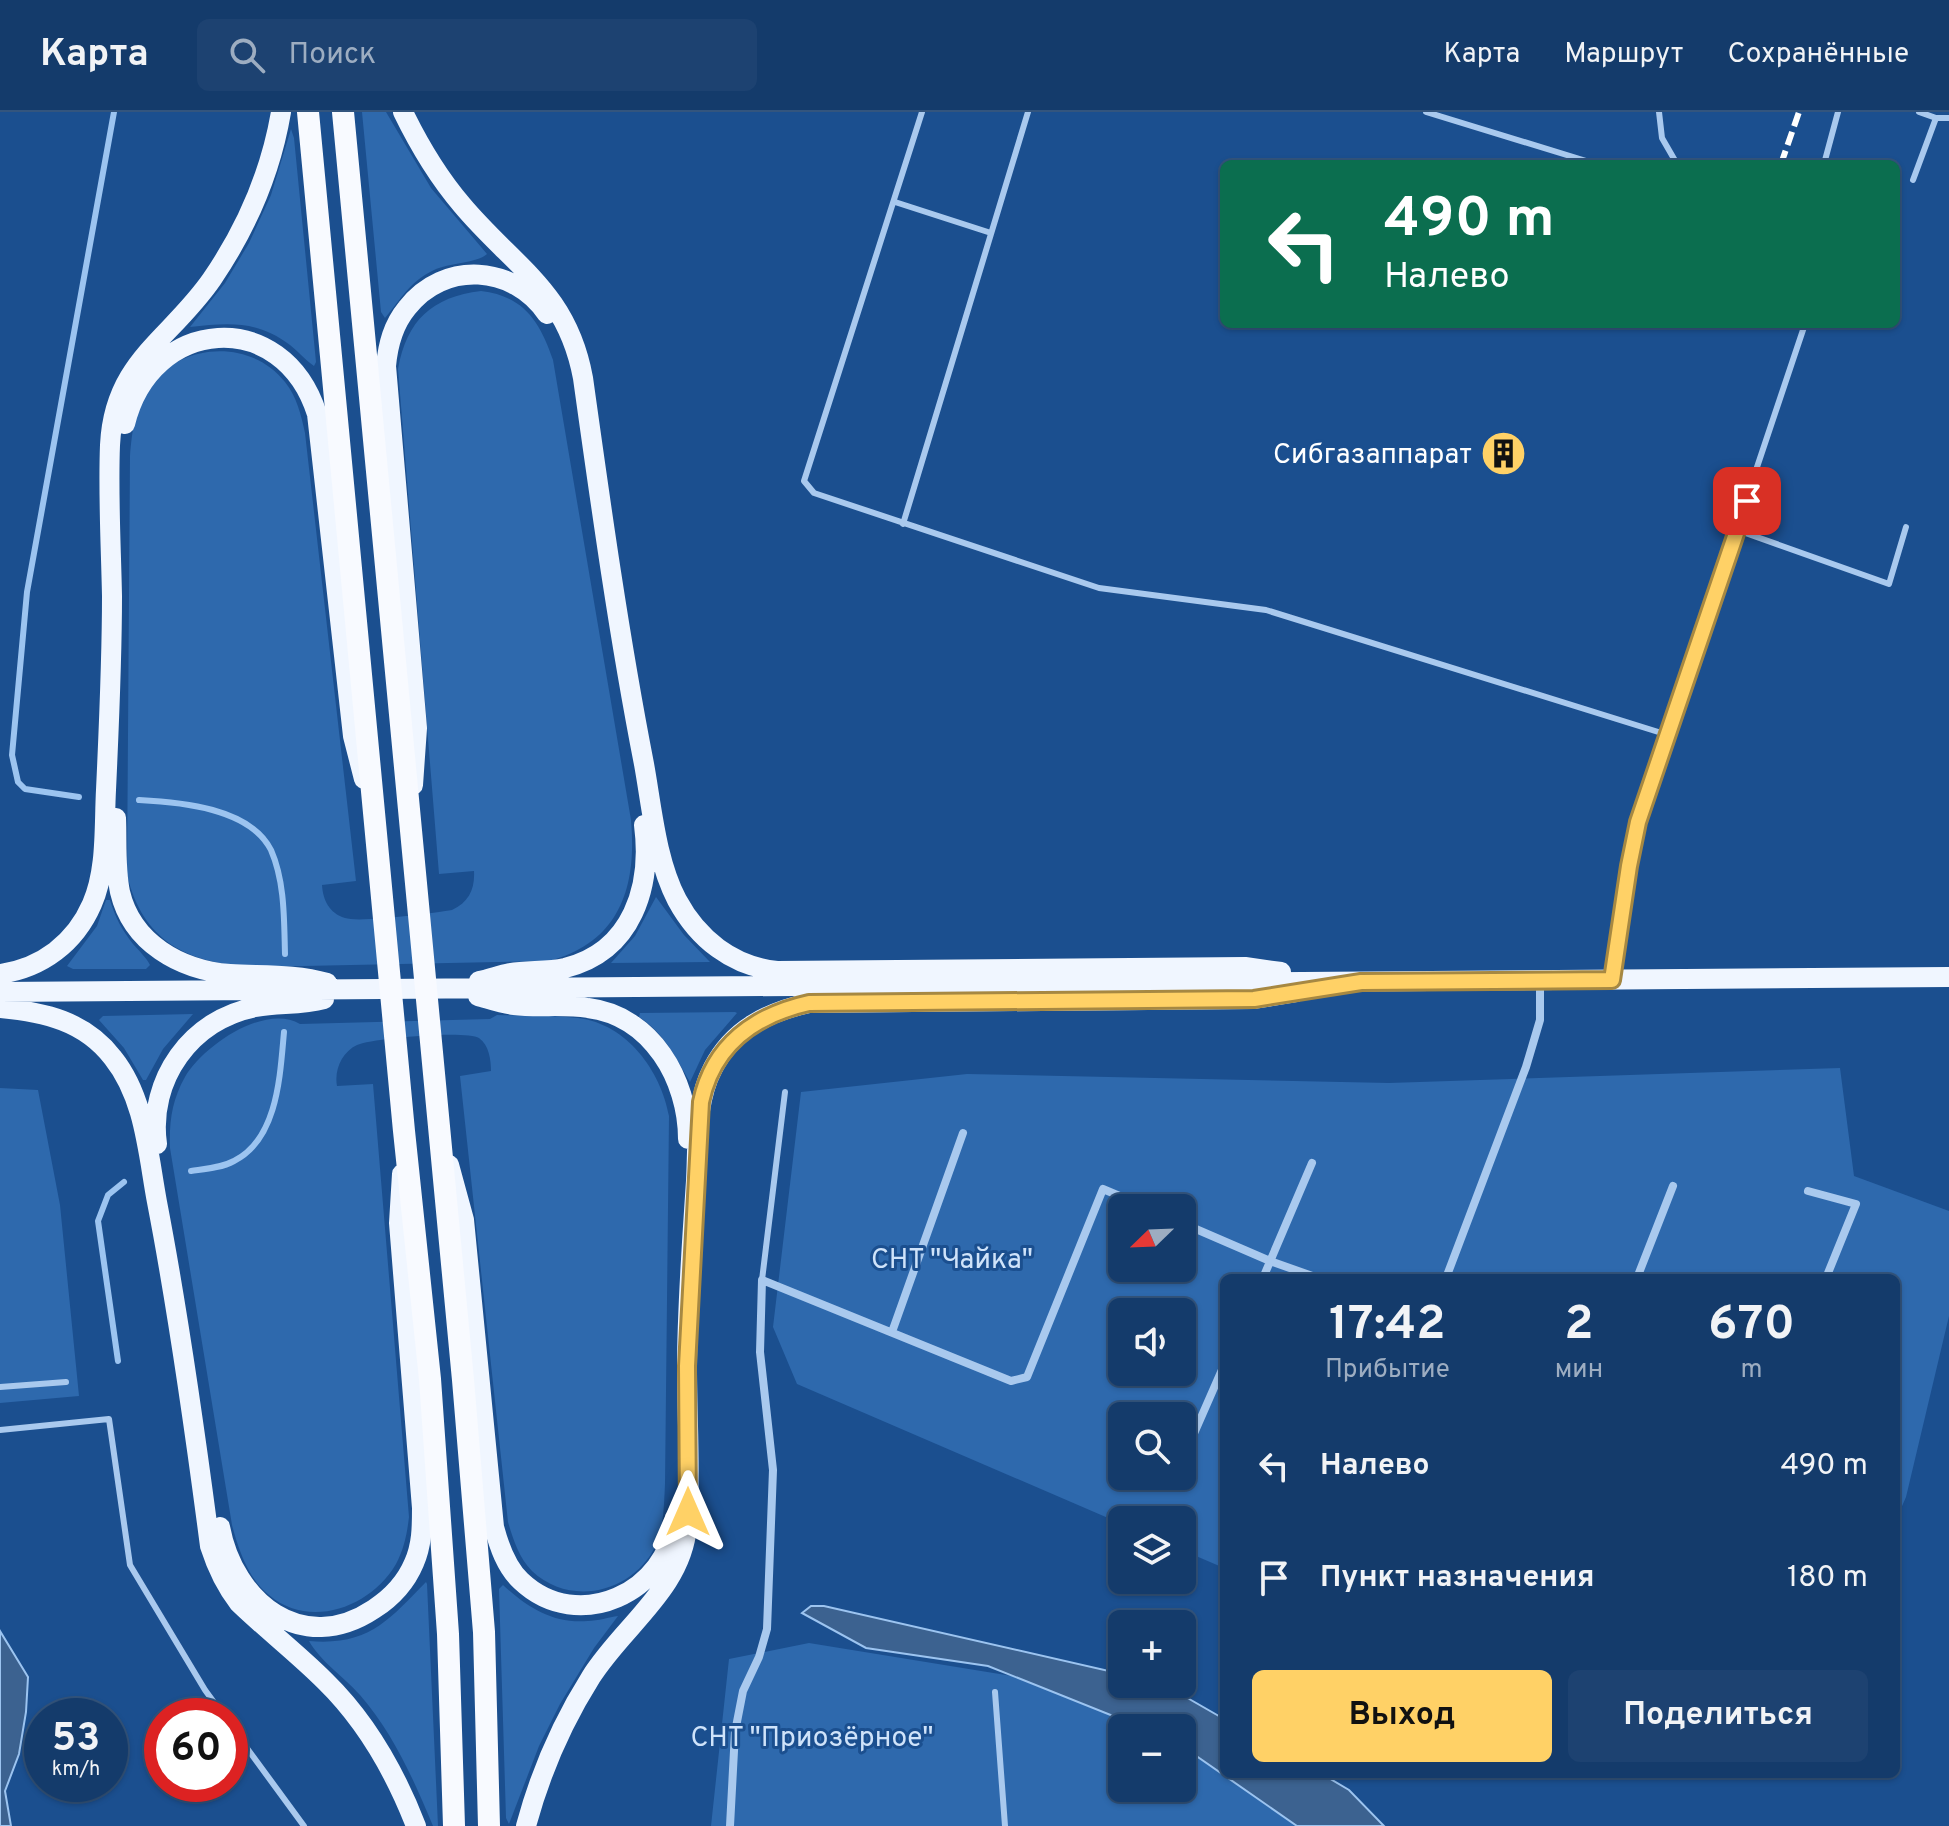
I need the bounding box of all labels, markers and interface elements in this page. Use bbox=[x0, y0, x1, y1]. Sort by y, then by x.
search box bbox=[197, 19, 757, 91]
text: Карта bbox=[40, 31, 149, 80]
icon: search bbox=[225, 33, 269, 77]
text: Поиск bbox=[289, 37, 376, 74]
text: Карта bbox=[1444, 37, 1520, 73]
text: Маршрут bbox=[1564, 37, 1683, 73]
text: Сохранённые bbox=[1727, 37, 1909, 73]
text: 490 m bbox=[1384, 186, 1555, 256]
icon: left bbox=[1252, 192, 1356, 296]
text: Налево bbox=[1384, 255, 1510, 301]
building icon: Сибгазаппарат bbox=[1479, 429, 1527, 477]
place label: Сибгазаппарат bbox=[1273, 438, 1472, 474]
pin bbox=[1713, 467, 1781, 535]
icon: arrive bbox=[1725, 479, 1769, 523]
north arrow bbox=[1108, 1194, 1196, 1282]
map controls bbox=[1108, 1194, 1196, 1802]
park label: СНТ "Чайка" bbox=[871, 1243, 1033, 1279]
text: 17:42 bbox=[1329, 1296, 1446, 1356]
text: 2 bbox=[1564, 1296, 1594, 1356]
text: 670 bbox=[1708, 1296, 1795, 1356]
button: sound bbox=[1108, 1298, 1196, 1386]
text: Прибытие bbox=[1325, 1354, 1450, 1387]
text: мин bbox=[1555, 1354, 1603, 1387]
text: m bbox=[1741, 1354, 1763, 1387]
button: search bbox=[1108, 1402, 1196, 1490]
icon: left bbox=[1252, 1444, 1296, 1488]
text: Налево bbox=[1320, 1448, 1429, 1485]
text: 490 m bbox=[1780, 1448, 1868, 1485]
position arrow bbox=[646, 1470, 730, 1554]
button: layers bbox=[1108, 1506, 1196, 1594]
icon: arrive bbox=[1252, 1556, 1296, 1600]
text: Пункт назначения bbox=[1320, 1560, 1594, 1597]
text: 180 m bbox=[1787, 1560, 1868, 1597]
button: + bbox=[1108, 1610, 1196, 1698]
button: Выход bbox=[1252, 1670, 1552, 1762]
button: Поделиться bbox=[1568, 1670, 1868, 1762]
speed limit sign: 60 bbox=[144, 1698, 248, 1802]
button: − bbox=[1108, 1714, 1196, 1802]
text: 53 bbox=[52, 1715, 100, 1765]
park label: СНТ "Приозёрное" bbox=[690, 1721, 934, 1757]
text: km/h bbox=[52, 1757, 100, 1783]

